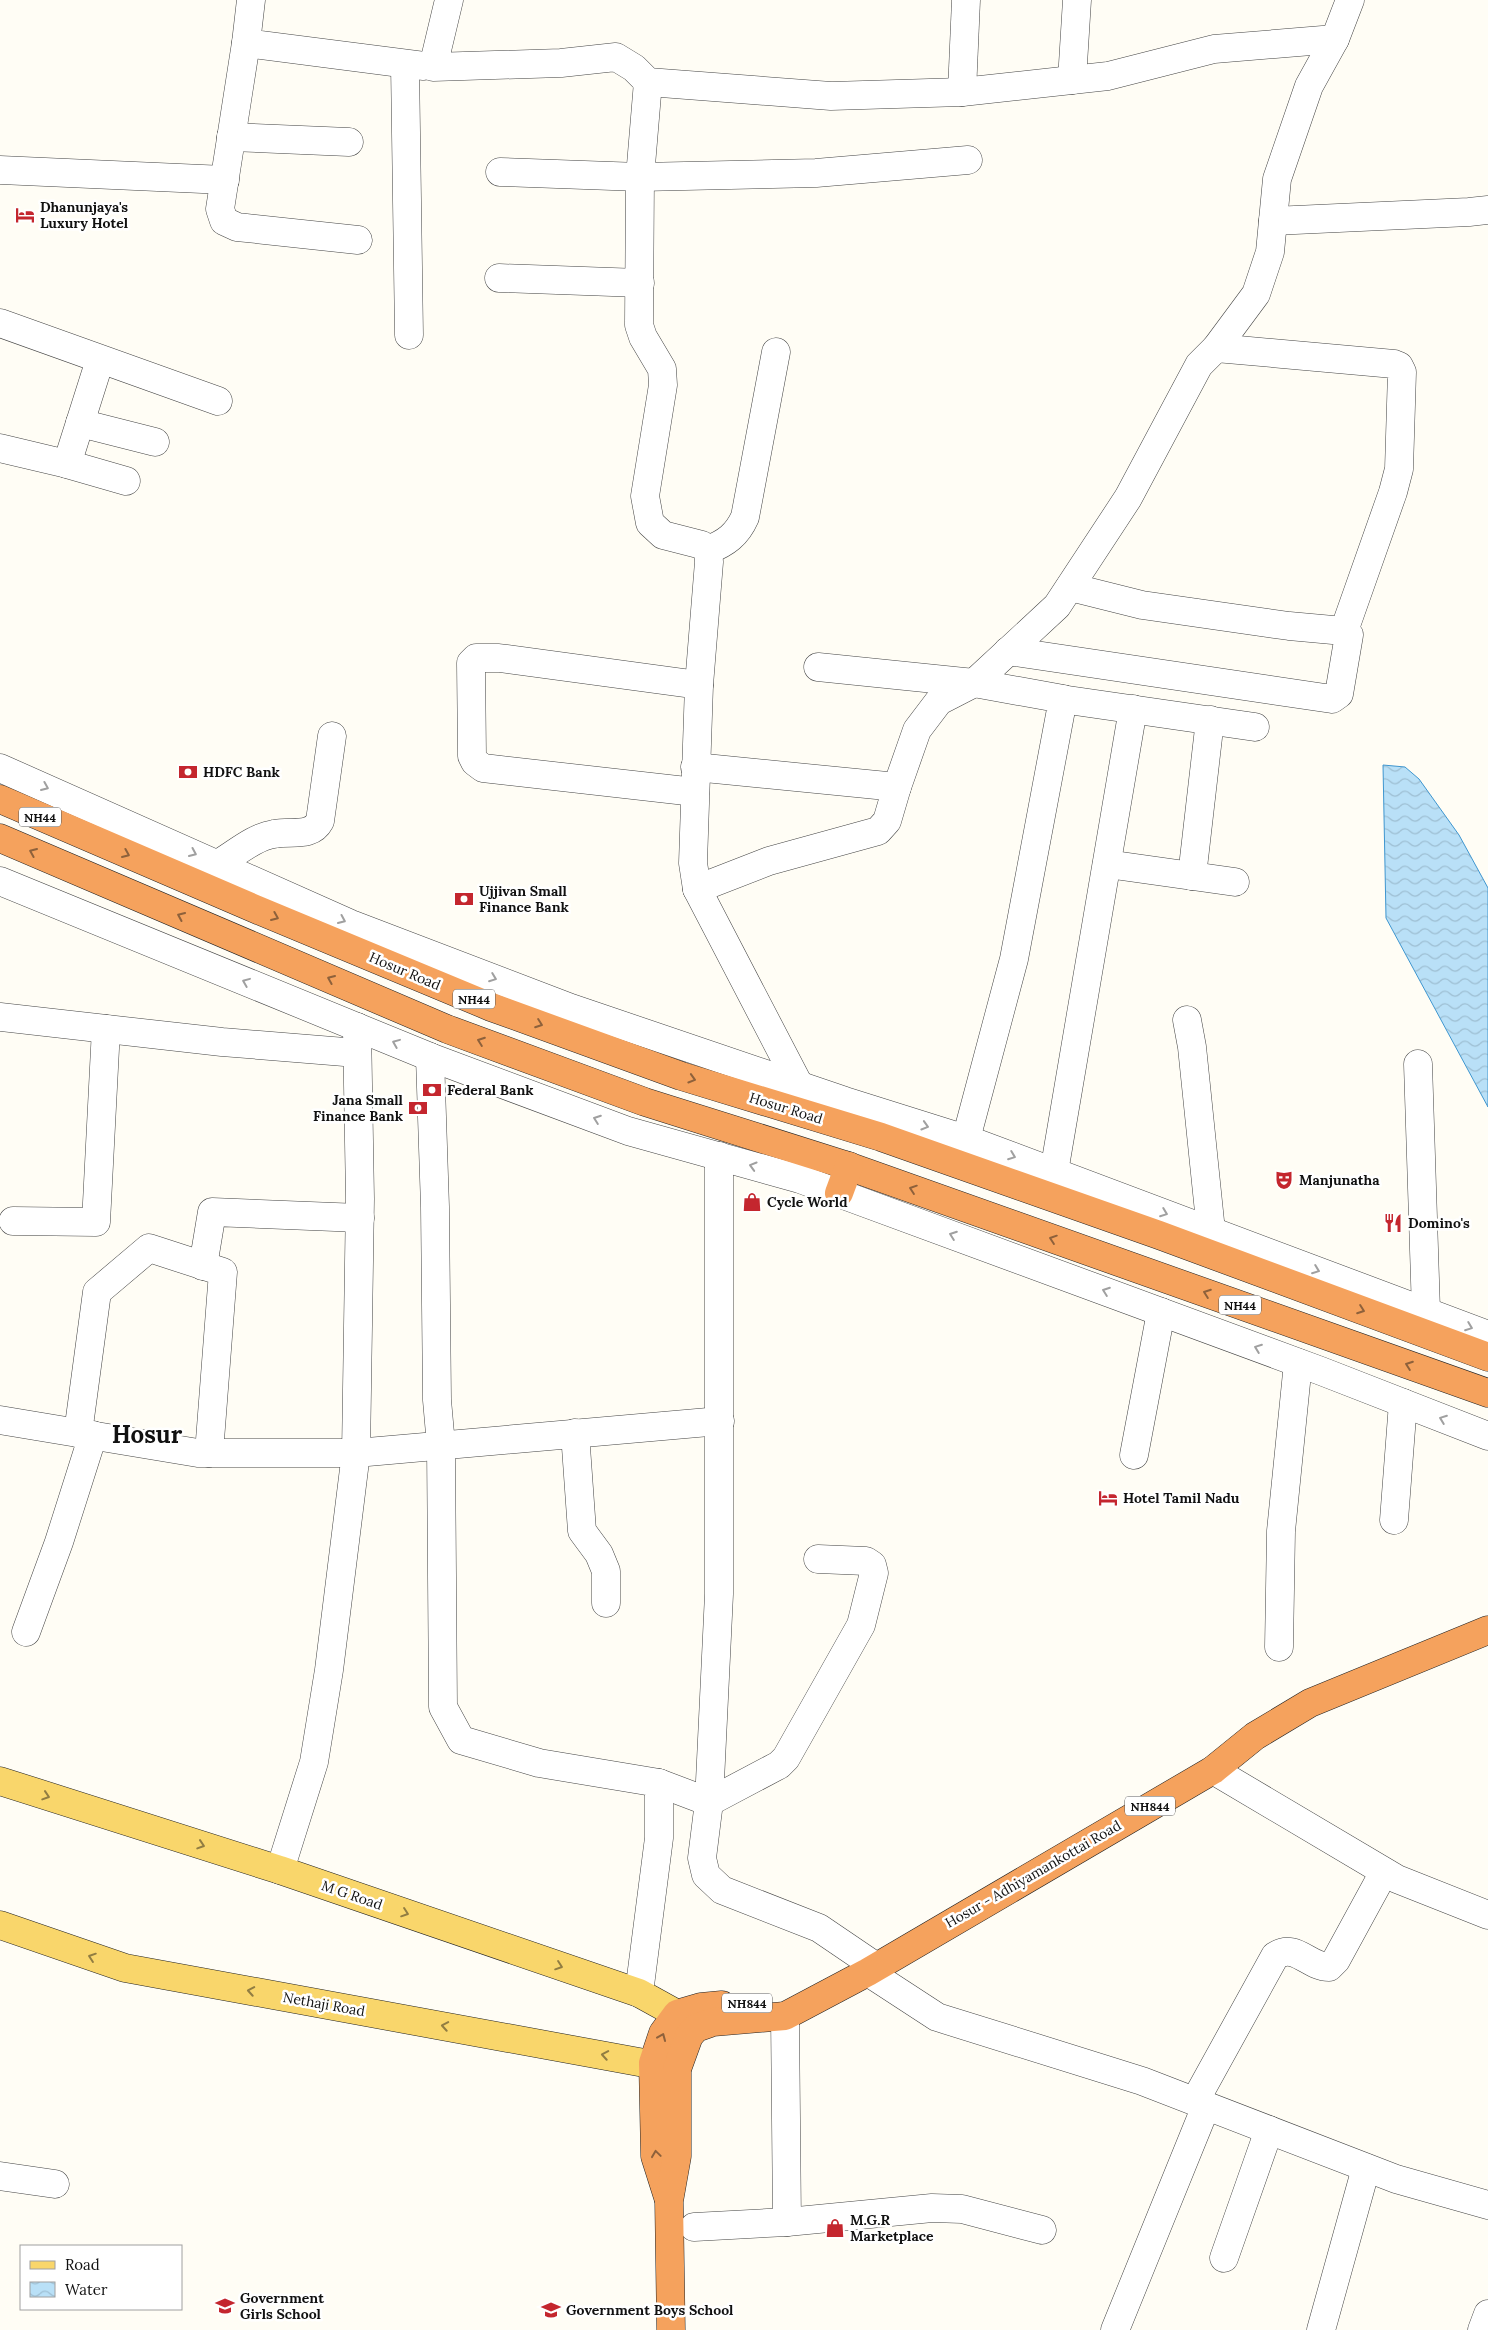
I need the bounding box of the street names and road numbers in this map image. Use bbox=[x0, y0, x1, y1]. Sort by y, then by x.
road number: NH44 bbox=[19, 808, 61, 826]
street label: Hosur Road bbox=[367, 948, 443, 994]
road number: NH44 bbox=[453, 990, 495, 1009]
street label: Hosur Road bbox=[747, 1088, 825, 1128]
road number: NH44 bbox=[1219, 1296, 1261, 1314]
road number: NH844 bbox=[1125, 1796, 1175, 1815]
street label: Hosur - Adhiyamankottai Road bbox=[942, 1816, 1124, 1932]
street label: M G Road bbox=[319, 1876, 385, 1914]
street label: Nethaji Road bbox=[282, 1988, 366, 2020]
road number: NH844 bbox=[722, 1994, 772, 2012]

